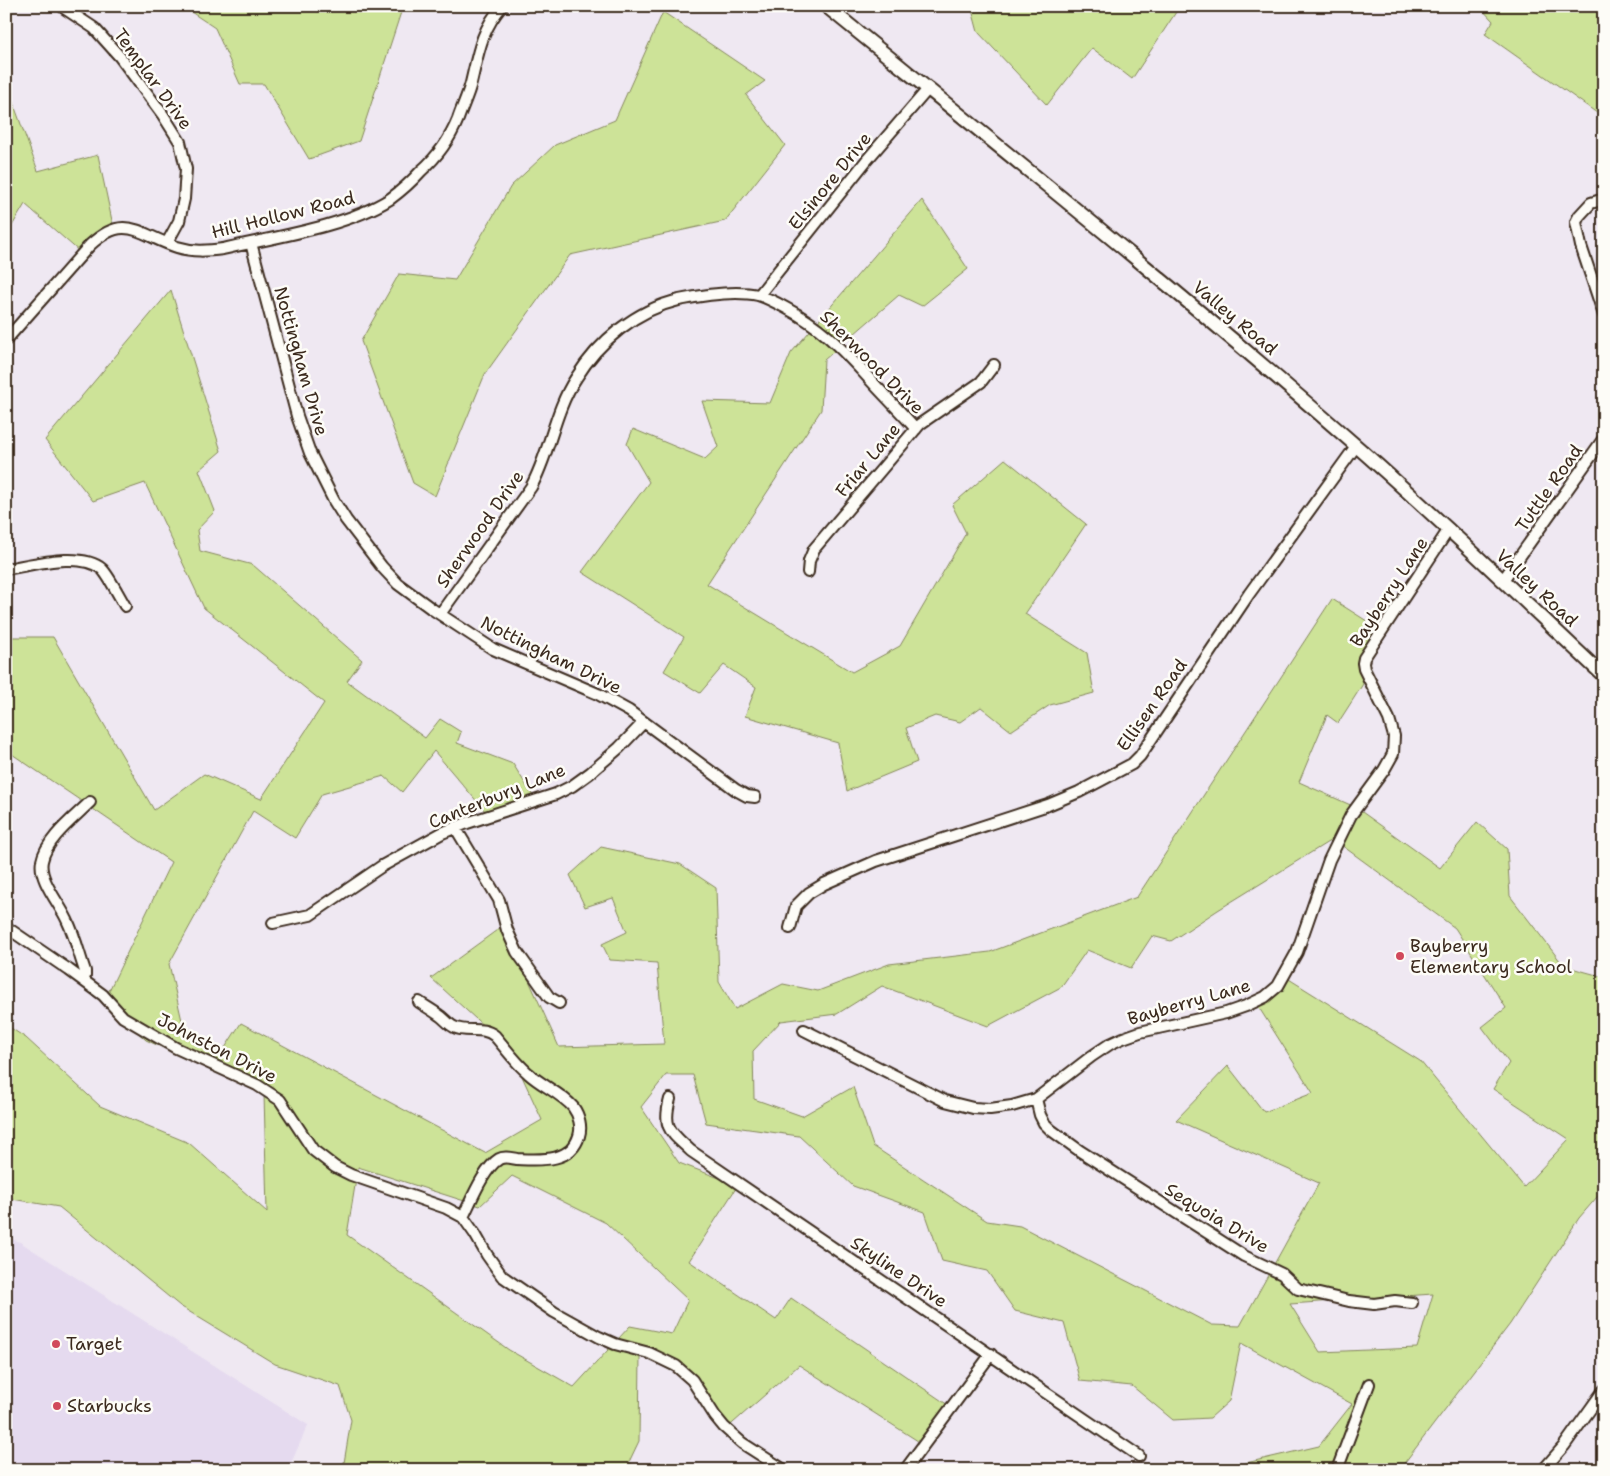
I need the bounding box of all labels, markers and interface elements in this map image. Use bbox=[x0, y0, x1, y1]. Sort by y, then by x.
street label: Templar Drive bbox=[108, 24, 198, 134]
street label: Elsinore Drive bbox=[783, 127, 877, 235]
street label: Hill Hollow Road bbox=[209, 186, 357, 244]
street label: Valley Road bbox=[1187, 275, 1283, 361]
street label: Nottingham Drive bbox=[268, 284, 334, 438]
street label: Sherwood Drive bbox=[815, 305, 929, 419]
street label: Friar Lane bbox=[830, 418, 906, 502]
street label: Tuttle Road bbox=[1510, 440, 1588, 536]
street label: Sherwood Drive bbox=[431, 466, 529, 592]
street label: Bayberry Lane bbox=[1344, 532, 1434, 652]
street label: Valley Road bbox=[1491, 544, 1583, 632]
street label: Nottingham Drive bbox=[477, 610, 625, 700]
street label: Ellisen Road bbox=[1111, 654, 1193, 756]
street label: Canterbury Lane bbox=[425, 758, 569, 834]
place label: Bayberry Elementary School bbox=[1410, 934, 1573, 979]
marker: Bayberry Elementary School bbox=[1394, 950, 1406, 962]
street label: Bayberry Lane bbox=[1125, 973, 1253, 1031]
street label: Johnston Drive bbox=[153, 1007, 281, 1089]
street label: Sequoia Drive bbox=[1160, 1177, 1274, 1259]
street label: Skyline Drive bbox=[846, 1231, 952, 1313]
place label: Target bbox=[66, 1332, 122, 1356]
marker: Target bbox=[50, 1338, 62, 1350]
place label: Starbucks bbox=[67, 1394, 152, 1418]
marker: Starbucks bbox=[51, 1400, 63, 1412]

